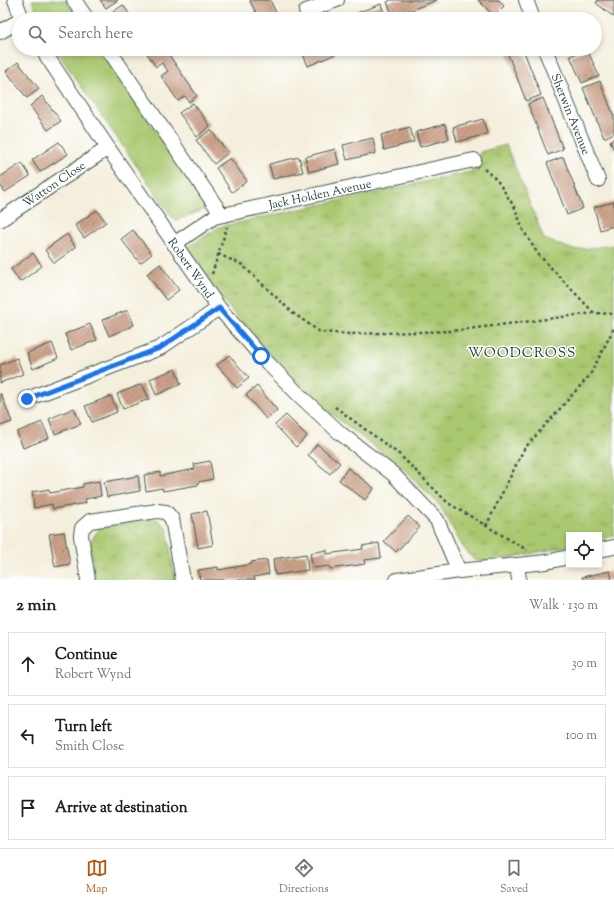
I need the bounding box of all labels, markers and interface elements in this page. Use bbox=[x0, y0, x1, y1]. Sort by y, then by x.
search box bbox=[12, 12, 602, 56]
icon: search bbox=[26, 23, 48, 45]
text: Search here bbox=[58, 24, 133, 45]
street label: Sherwin Avenue bbox=[546, 71, 595, 158]
street label: Watton Close bbox=[20, 157, 90, 212]
street label: Jack Holden Avenue bbox=[266, 175, 374, 215]
street label: Robert Wynd bbox=[163, 235, 218, 303]
district label: WOODCROSS bbox=[468, 344, 576, 364]
route start bbox=[252, 347, 270, 365]
route end bbox=[18, 390, 36, 408]
map controls bbox=[566, 532, 602, 568]
button: locate bbox=[566, 532, 602, 568]
text: 2 min bbox=[16, 594, 57, 618]
text: Walk · 130 m bbox=[529, 597, 598, 615]
text: Continue bbox=[55, 645, 117, 666]
icon: ahead bbox=[17, 653, 39, 675]
text: 30 m bbox=[571, 655, 597, 673]
text: Robert Wynd bbox=[55, 666, 131, 684]
text: Turn left bbox=[55, 717, 112, 738]
icon: left bbox=[17, 725, 39, 747]
text: 100 m bbox=[565, 727, 597, 745]
text: Smith Close bbox=[55, 738, 124, 756]
icon: arrive bbox=[17, 797, 39, 819]
text: Arrive at destination bbox=[55, 798, 188, 819]
tab: Map bbox=[86, 857, 108, 897]
tab: Directions bbox=[279, 857, 329, 897]
tab: Saved bbox=[500, 857, 528, 897]

